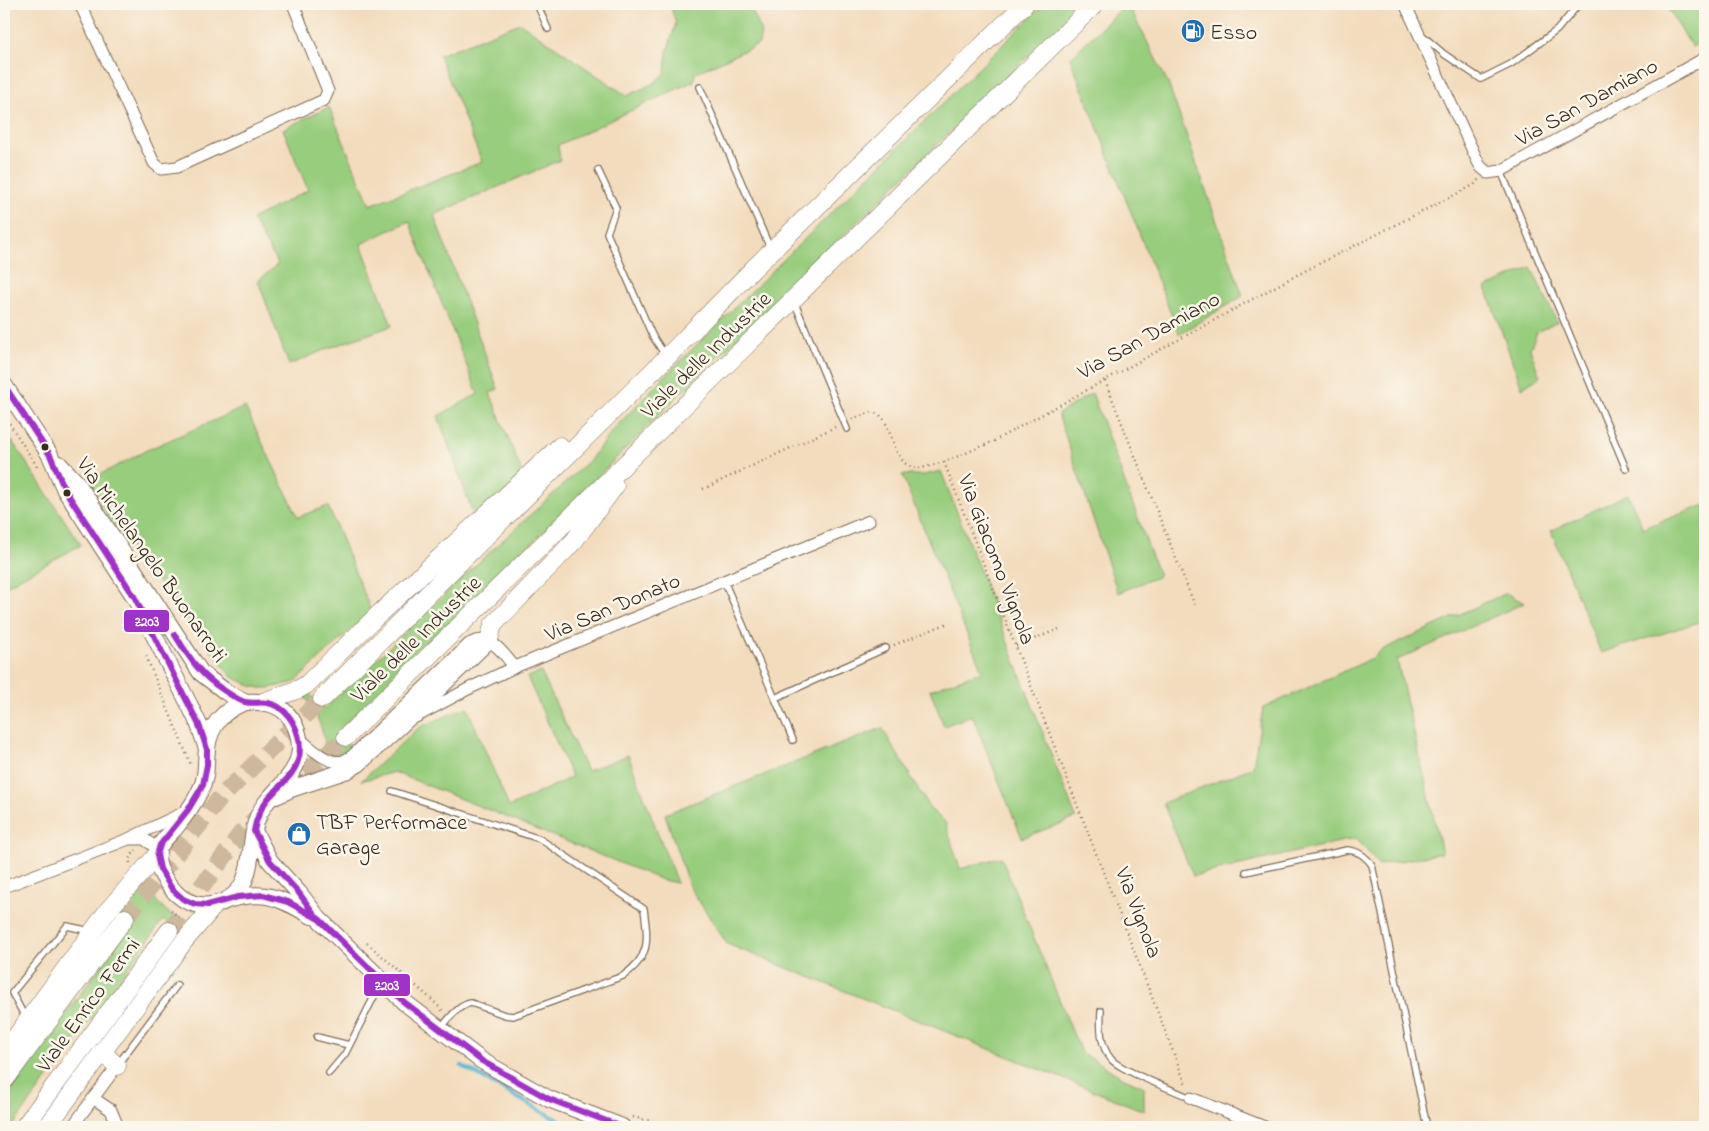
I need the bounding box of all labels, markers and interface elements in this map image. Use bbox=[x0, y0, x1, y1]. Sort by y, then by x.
fuel station icon: Esso bbox=[1180, 18, 1206, 44]
place label: Esso bbox=[1210, 18, 1257, 50]
street label: Via San Damiano bbox=[1510, 51, 1664, 156]
street label: Via San Damiano bbox=[1072, 284, 1226, 389]
street label: Viale delle Industrie bbox=[634, 285, 780, 428]
unlabelled marker bbox=[40, 442, 50, 452]
street label: Via Michelangelo Buonarroti bbox=[66, 450, 234, 671]
street label: Via Giacomo Vignola bbox=[947, 469, 1042, 650]
unlabelled marker bbox=[62, 488, 72, 498]
street label: Via San Donato bbox=[540, 566, 686, 652]
street label: Viale delle Industrie bbox=[344, 569, 490, 712]
line badge: z203 bbox=[123, 609, 170, 633]
text: z203 bbox=[135, 612, 160, 633]
place label: TBF Performace Garage bbox=[316, 808, 467, 866]
shop icon: TBF Performace Garage bbox=[286, 821, 312, 847]
street label: Via Vignola bbox=[1104, 862, 1169, 964]
street label: Viale Enrico Fermi bbox=[29, 932, 149, 1081]
line badge: z203 bbox=[363, 973, 411, 997]
text: z203 bbox=[375, 976, 400, 997]

